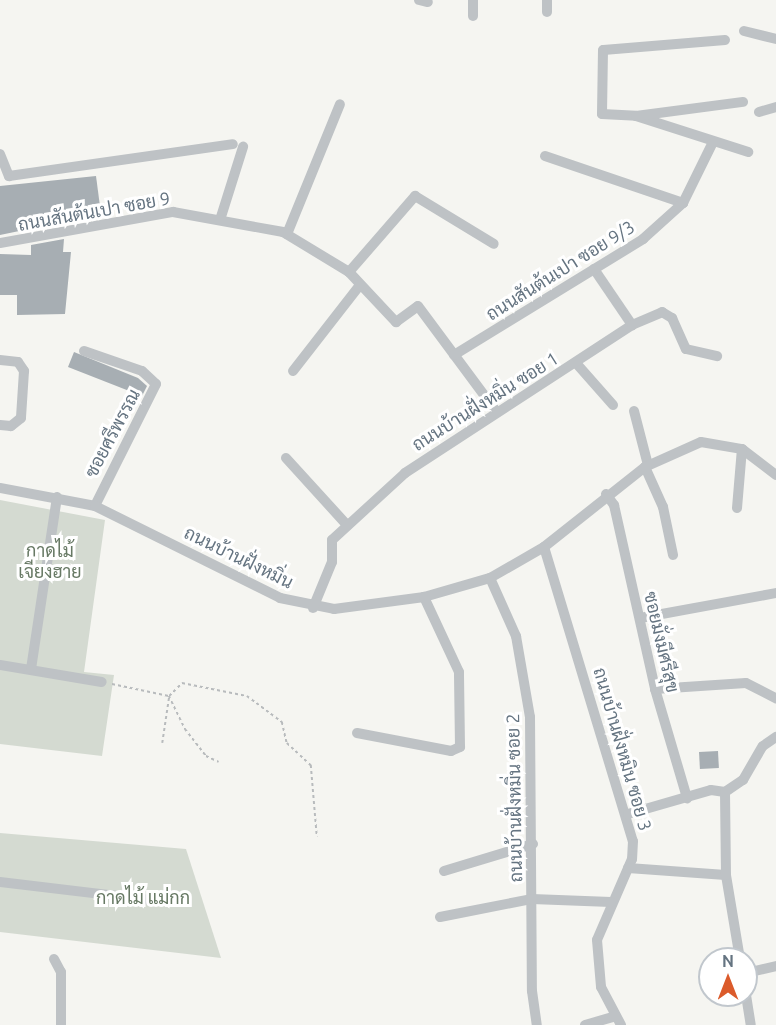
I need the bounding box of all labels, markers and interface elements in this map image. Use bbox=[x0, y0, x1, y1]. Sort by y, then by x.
street label: ถนนสันต้นเปา ซอย 9 bbox=[16, 187, 172, 235]
street label: ถนนสันต้นเปา ซอย 9/3 bbox=[482, 216, 638, 324]
street label: ถนนบ้านฝั่งหมิ่น ซอย 1 bbox=[408, 347, 562, 455]
street label: ซอยศรีพรรณ bbox=[80, 385, 144, 481]
street label: ถนนบ้านฝั่งหมิ่น bbox=[181, 521, 297, 593]
park label: กาดไม้ เจียงฮาย bbox=[18, 540, 82, 582]
street label: ซอยมั่งมีศรีสุข bbox=[640, 589, 684, 695]
street label: ถนนบ้านฝั่งหมิน ซอย 3 bbox=[589, 665, 657, 833]
street label: ถนนบ้านฝั่งหมิ่น ซอย 2 bbox=[502, 713, 526, 883]
park label: กาดไม้ แม่กก bbox=[96, 886, 190, 908]
north arrow bbox=[698, 947, 758, 1007]
text: N bbox=[722, 952, 734, 970]

